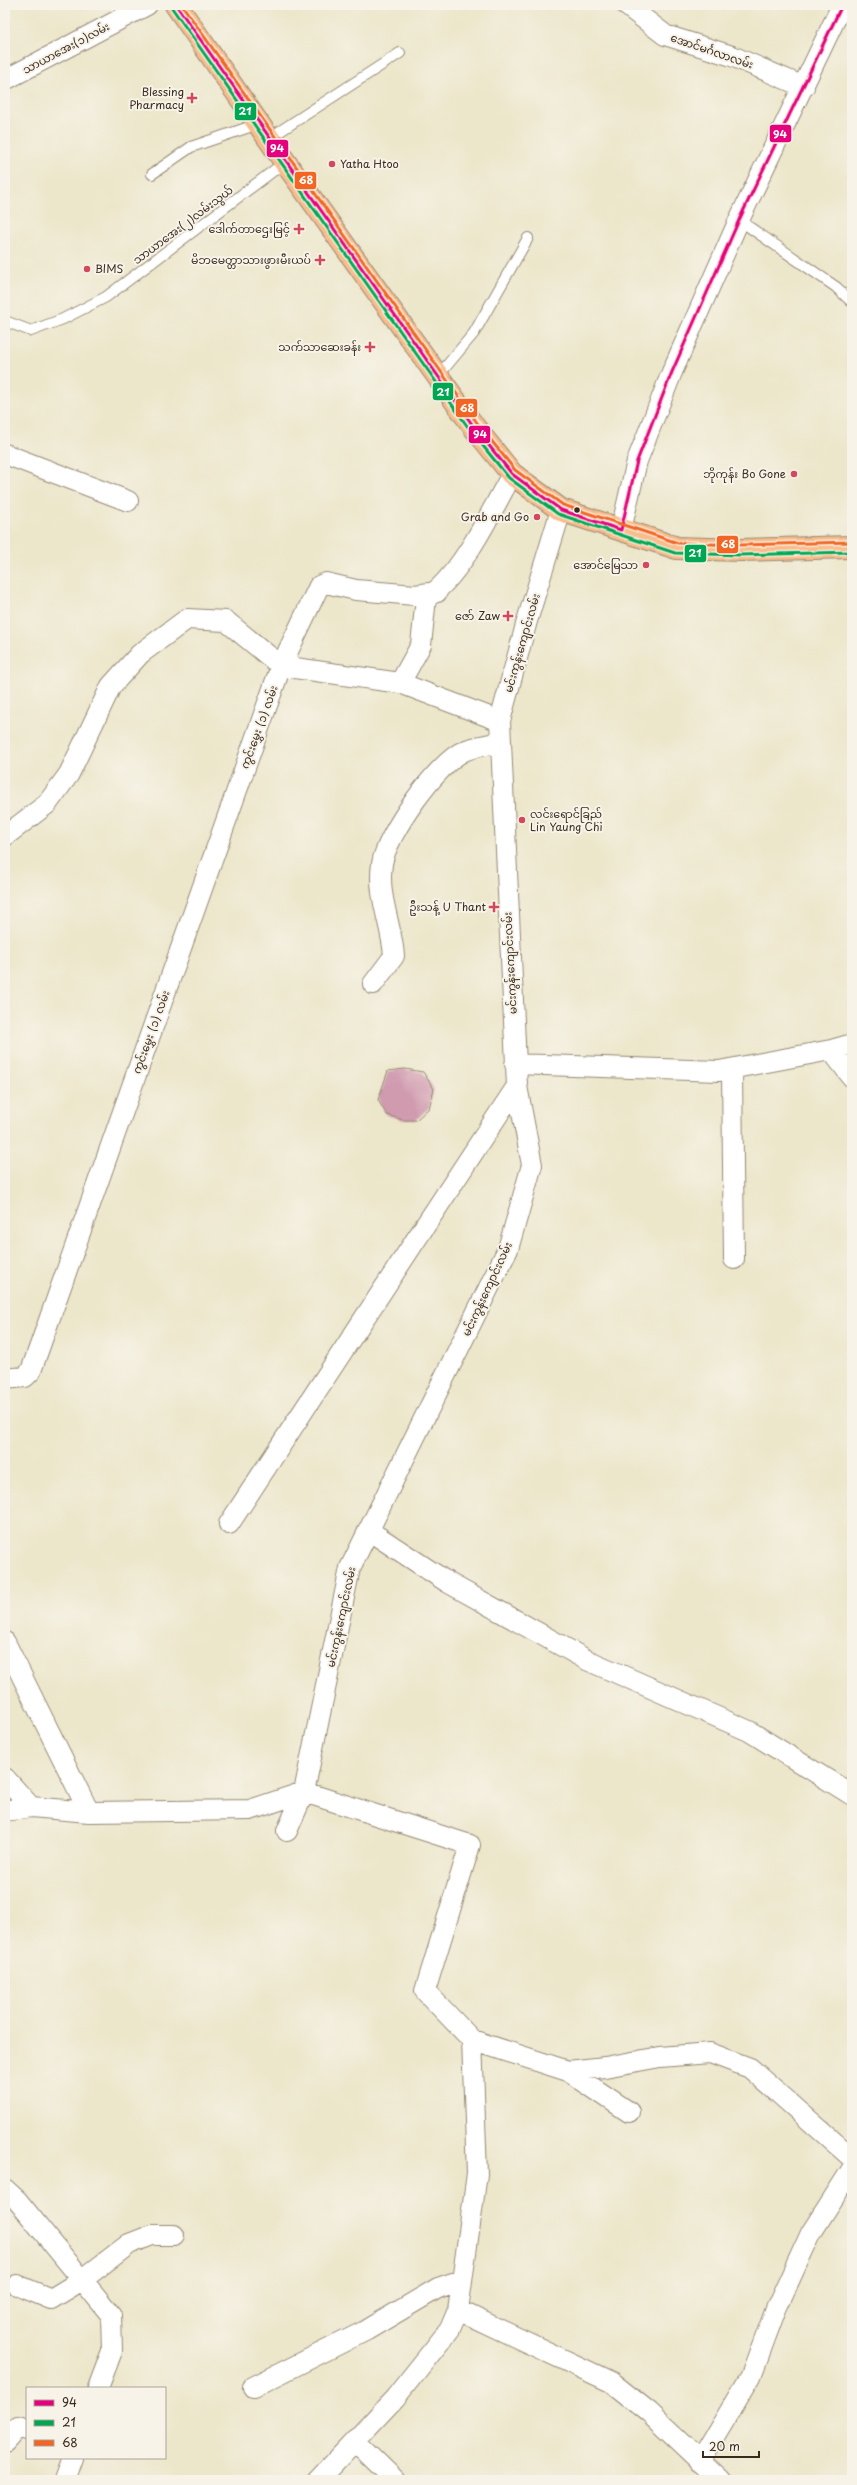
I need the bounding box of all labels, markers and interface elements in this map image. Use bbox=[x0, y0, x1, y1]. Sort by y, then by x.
street label: သာယာအေး(၁)လမ်း bbox=[19, 17, 112, 78]
street label: အောင်မင်္ဂလာလမ်း bbox=[668, 28, 756, 73]
place label: Blessing Pharmacy bbox=[129, 83, 184, 113]
marker: Blessing Pharmacy bbox=[187, 93, 197, 103]
line badge: 21 bbox=[234, 102, 257, 121]
text: 21 bbox=[239, 102, 251, 119]
line badge: 94 bbox=[769, 124, 792, 143]
text: 94 bbox=[773, 125, 788, 142]
line badge: 94 bbox=[266, 139, 289, 158]
text: 94 bbox=[270, 139, 285, 156]
place label: Yatha Htoo bbox=[340, 155, 399, 172]
marker: Yatha Htoo bbox=[327, 159, 337, 169]
line badge: 68 bbox=[294, 171, 317, 190]
text: 68 bbox=[299, 171, 313, 188]
street label: သာယာအေး(၂)လမ်းသွယ် bbox=[129, 181, 237, 269]
place label: ဒေါက်တာဌေးမြင့် bbox=[209, 220, 290, 238]
marker: ဒေါက်တာဌေးမြင့် bbox=[293, 223, 305, 235]
place label: မိဘမေတ္တာသားဖွားမီးယပ် bbox=[191, 251, 311, 269]
marker: မိဘမေတ္တာသားဖွားမီးယပ် bbox=[314, 254, 326, 266]
place label: BIMS bbox=[95, 260, 124, 277]
marker: BIMS bbox=[82, 264, 92, 274]
place label: သက်သာဆေးခန်း bbox=[278, 338, 361, 356]
marker: သက်သာဆေးခန်း bbox=[364, 341, 376, 353]
line badge: 21 bbox=[432, 382, 454, 401]
text: 21 bbox=[437, 383, 449, 400]
line badge: 68 bbox=[455, 398, 478, 418]
text: 68 bbox=[460, 399, 474, 416]
line badge: 94 bbox=[468, 425, 491, 444]
text: 94 bbox=[473, 425, 488, 442]
place label: ဘိုကုန်း Bo Gone bbox=[703, 465, 786, 483]
marker: ဘိုကုန်း Bo Gone bbox=[789, 469, 799, 479]
unlabelled marker bbox=[572, 505, 582, 515]
place label: Grab and Go bbox=[461, 508, 529, 525]
marker: Grab and Go bbox=[532, 512, 542, 522]
line badge: 68 bbox=[716, 535, 739, 554]
text: 68 bbox=[721, 535, 735, 552]
line badge: 21 bbox=[684, 544, 707, 563]
text: 21 bbox=[689, 544, 701, 561]
place label: အောင်မြေသာ bbox=[573, 556, 638, 574]
marker: အောင်မြေသာ bbox=[641, 560, 651, 570]
street label: မင်းကွန်းကျောင်းလမ်း bbox=[499, 591, 545, 695]
place label: ဇော် Zaw bbox=[455, 607, 500, 624]
marker: ဇော် Zaw bbox=[503, 611, 513, 621]
street label: ကွင်းမွှေး (၁) လမ်း bbox=[236, 683, 283, 771]
place label: လင်းရောင်ခြည် Lin Yaung Chi bbox=[530, 805, 603, 835]
marker: လင်းရောင်ခြည် Lin Yaung Chi bbox=[517, 815, 527, 825]
place label: ဦးသန့် U Thant bbox=[409, 898, 487, 916]
marker: ဦးသန့် U Thant bbox=[489, 902, 499, 912]
street label: မင်းကွန်းကျောင်းလမ်း bbox=[498, 911, 522, 1015]
street label: ကွင်းမွှေး (၁) လမ်း bbox=[128, 988, 175, 1076]
street label: မင်းကွန်းကျောင်းလမ်း bbox=[457, 1239, 517, 1339]
street label: မင်းကွန်းကျောင်းလမ်း bbox=[322, 1565, 360, 1669]
legend bbox=[26, 2387, 166, 2459]
text: 94 bbox=[62, 2393, 77, 2411]
text: 21 bbox=[62, 2413, 76, 2431]
text: 68 bbox=[62, 2433, 78, 2451]
scale bar bbox=[703, 2433, 759, 2459]
text: 20 m bbox=[709, 2437, 740, 2455]

